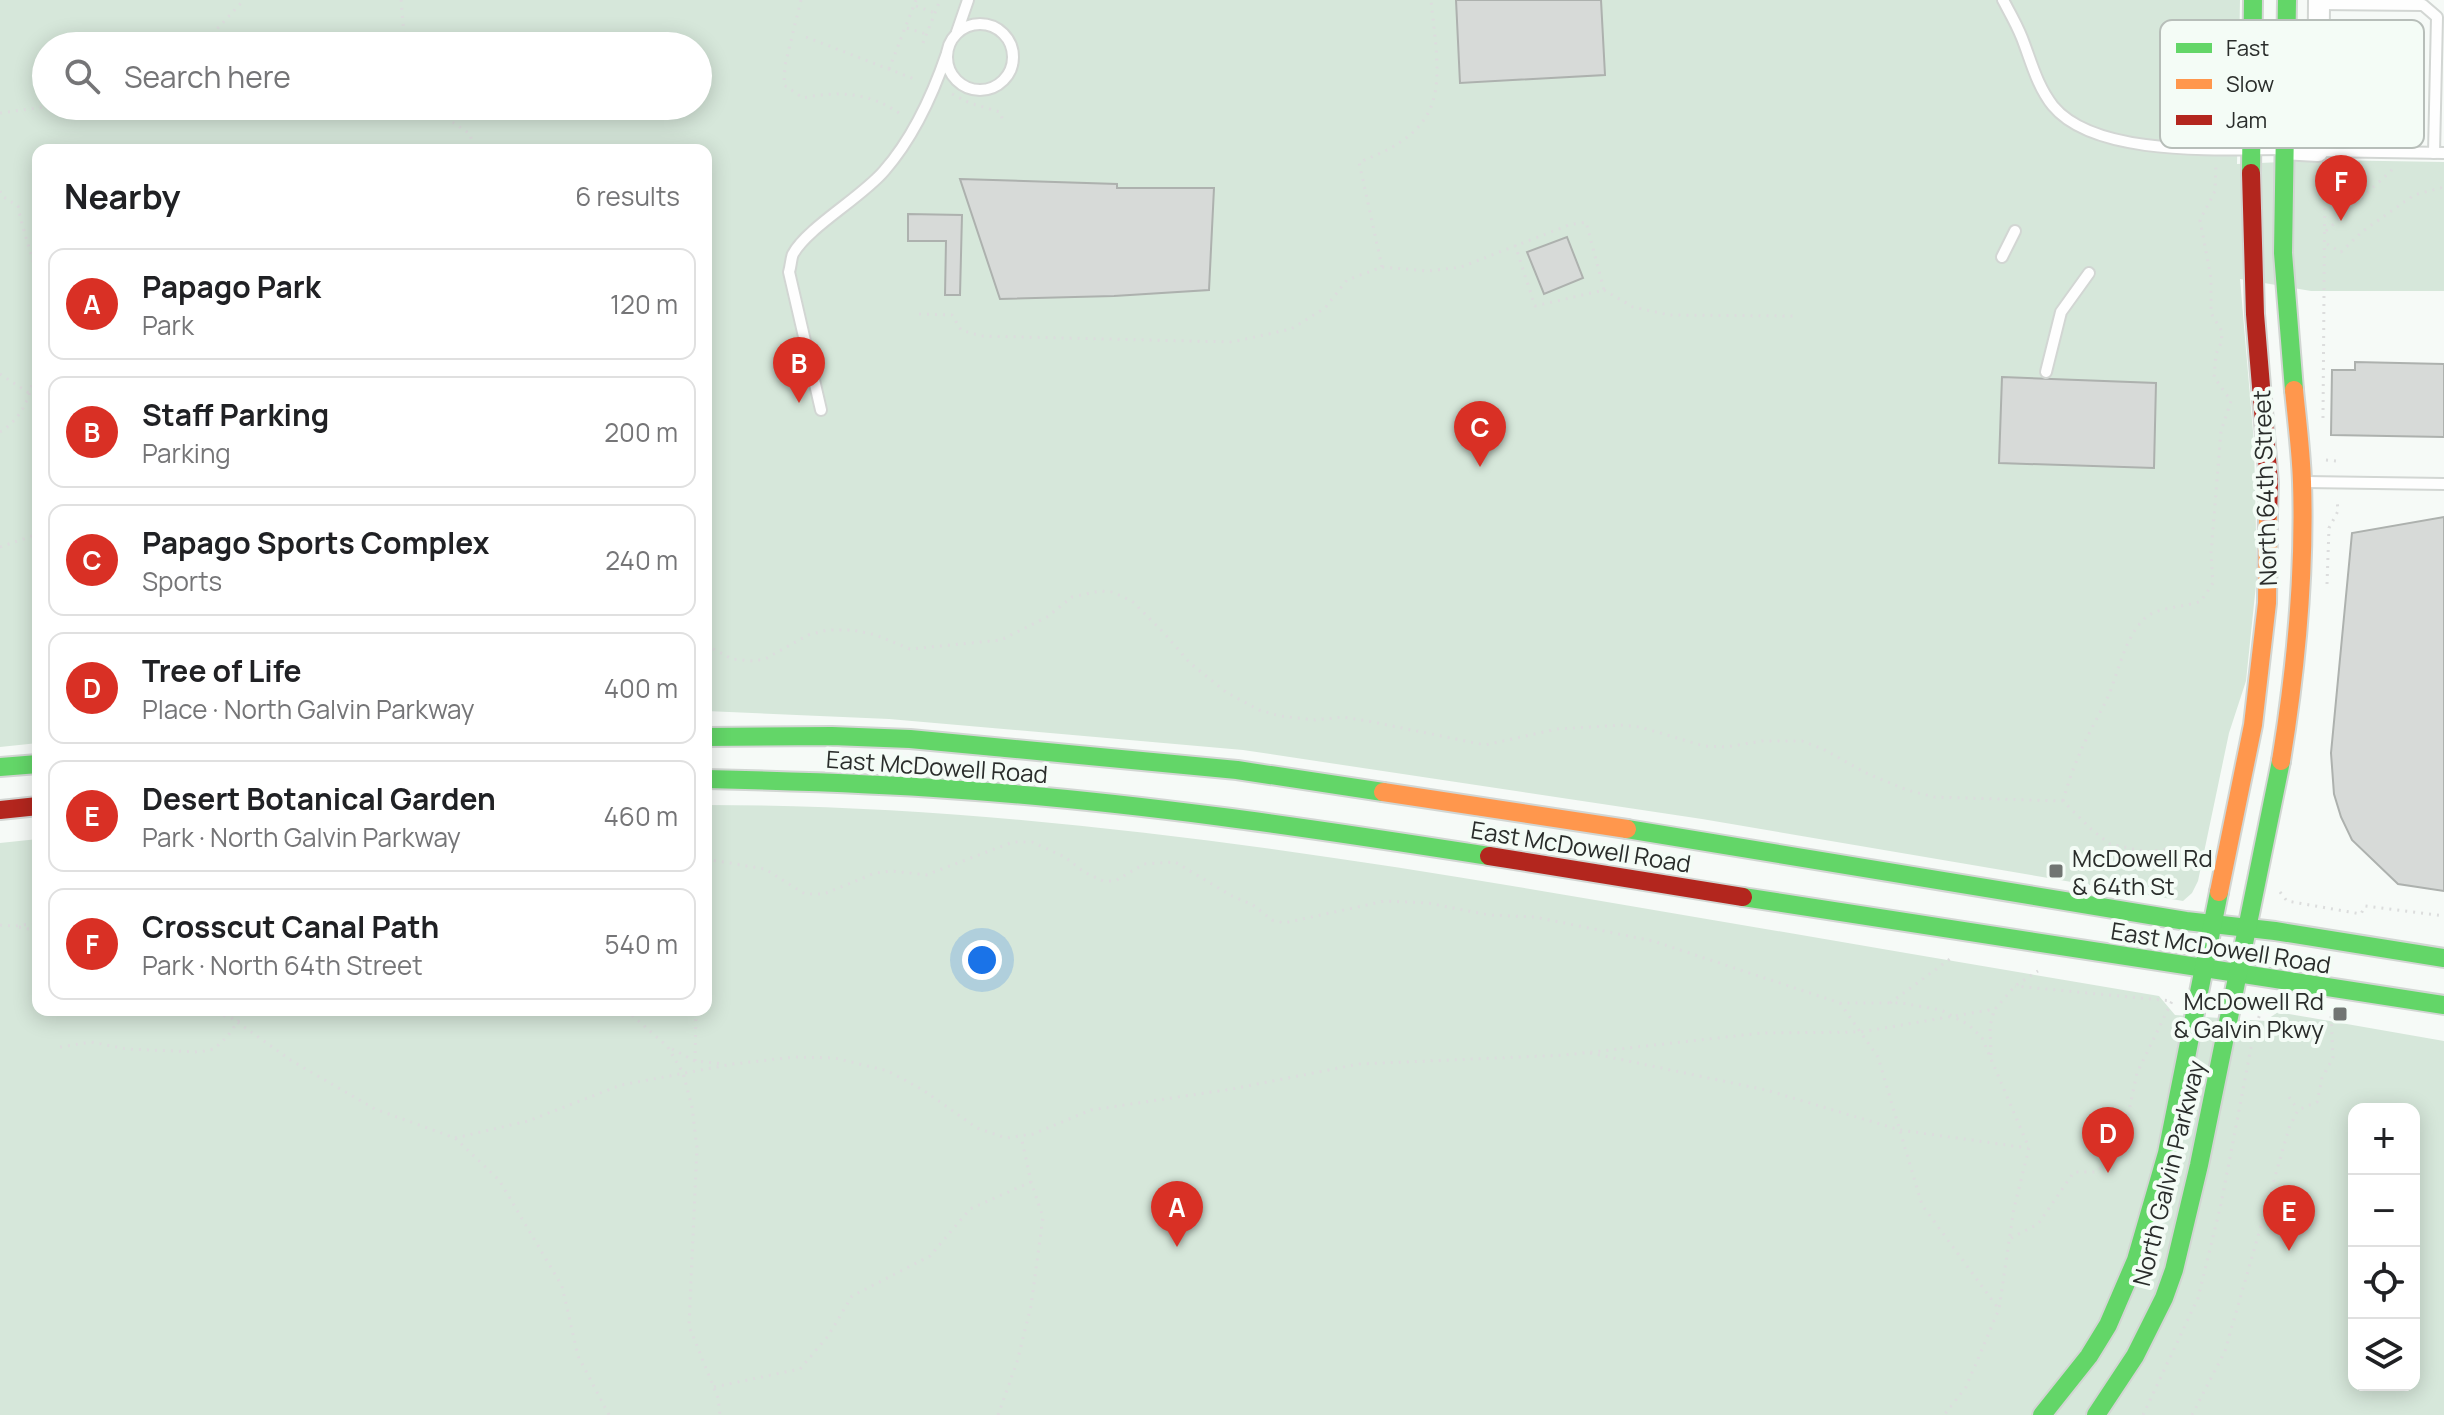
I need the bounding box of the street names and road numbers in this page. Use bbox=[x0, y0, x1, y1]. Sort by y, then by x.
street label: North 64th Street bbox=[2244, 389, 2284, 587]
street label: East McDowell Road bbox=[825, 742, 1049, 790]
street label: East McDowell Road bbox=[1469, 812, 1693, 880]
street label: East McDowell Road bbox=[2109, 913, 2333, 981]
street label: North Galvin Parkway bbox=[2124, 1056, 2212, 1289]

